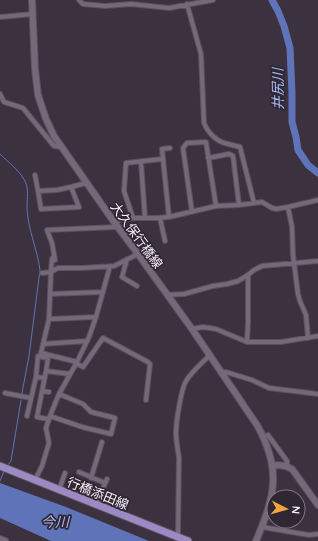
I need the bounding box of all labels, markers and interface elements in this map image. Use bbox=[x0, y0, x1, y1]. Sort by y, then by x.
water label: 井尻川 bbox=[269, 66, 287, 110]
street label: 大久保行橋線 bbox=[108, 199, 166, 271]
street label: 行橋添田線 bbox=[65, 473, 131, 513]
north arrow bbox=[266, 489, 306, 529]
text: N bbox=[289, 505, 303, 515]
water label: 今川 bbox=[41, 513, 71, 531]

